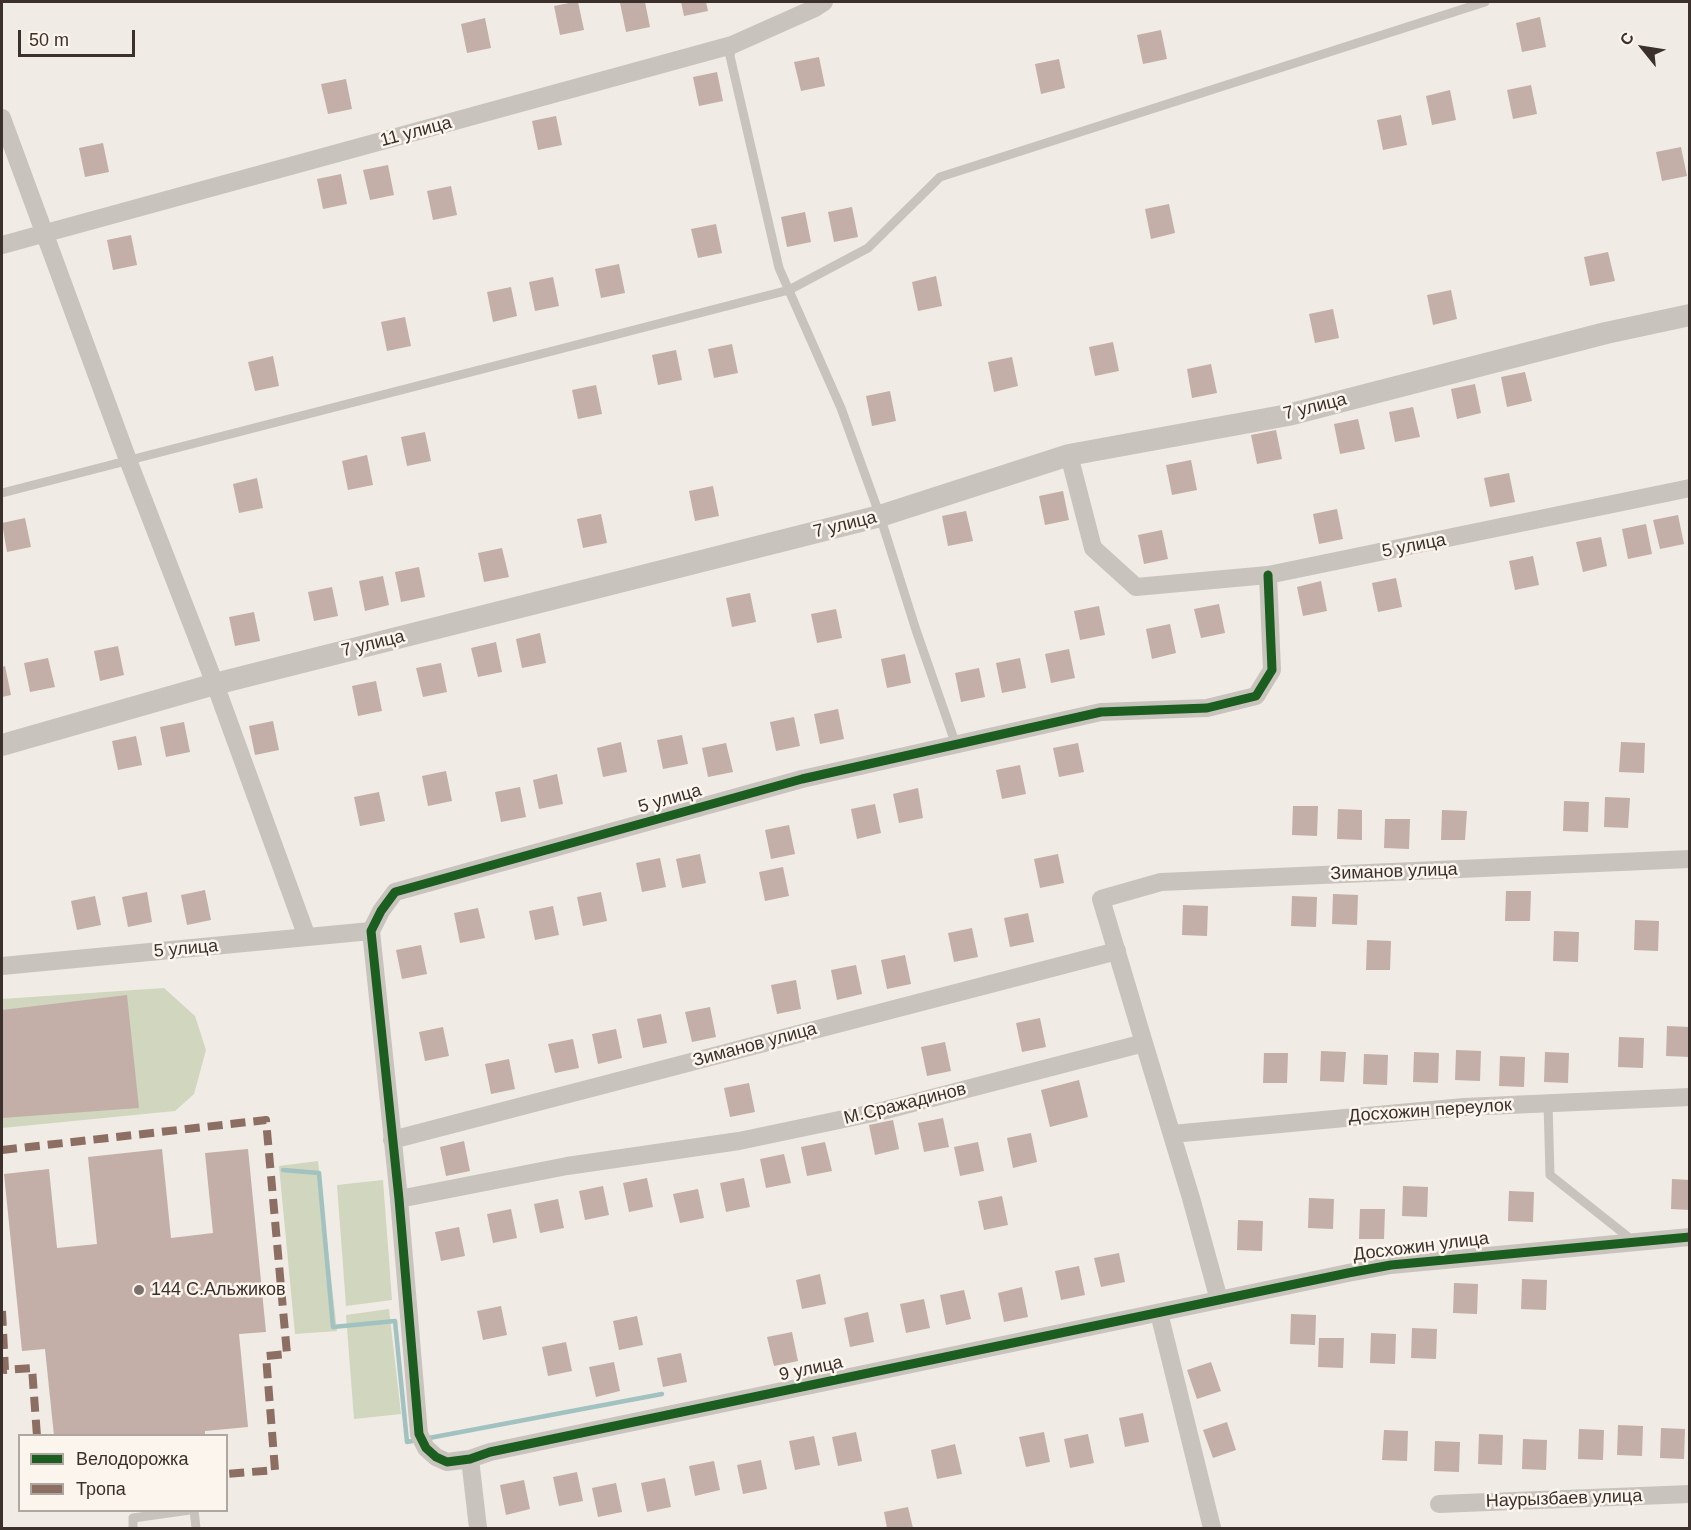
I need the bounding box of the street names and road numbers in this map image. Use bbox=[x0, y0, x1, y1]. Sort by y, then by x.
street label: 11 улица bbox=[378, 112, 454, 152]
street label: 7 улица bbox=[1281, 389, 1349, 425]
street label: 7 улица bbox=[811, 507, 879, 543]
street label: 5 улица bbox=[1380, 529, 1448, 563]
street label: 7 улица bbox=[339, 626, 407, 662]
street label: 5 улица bbox=[636, 780, 704, 818]
street label: Зиманов улица bbox=[1330, 859, 1458, 885]
street label: 5 улица bbox=[153, 935, 219, 963]
street label: Зиманов улица bbox=[691, 1018, 819, 1072]
street label: М.Сражадинов bbox=[842, 1078, 968, 1130]
street label: Досхожин переулок bbox=[1348, 1095, 1512, 1127]
street label: Досхожин улица bbox=[1352, 1228, 1490, 1266]
street label: 9 улица bbox=[777, 1352, 845, 1386]
street label: Наурызбаев улица bbox=[1485, 1485, 1643, 1513]

